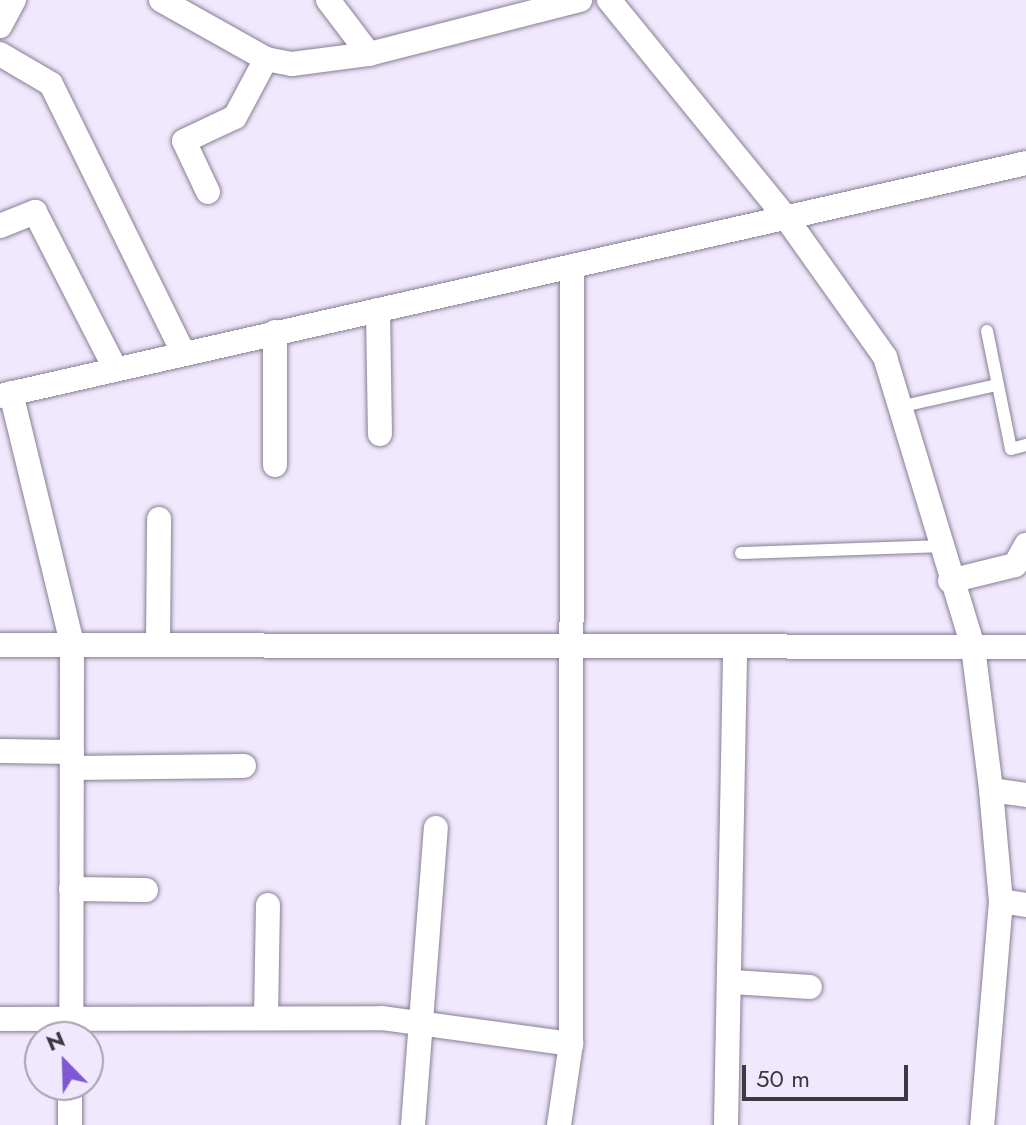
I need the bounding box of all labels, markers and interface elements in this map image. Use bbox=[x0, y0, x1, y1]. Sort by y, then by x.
north arrow bbox=[24, 1021, 104, 1101]
text: N bbox=[41, 1023, 70, 1059]
scale bar bbox=[746, 1049, 912, 1099]
text: 50 m bbox=[756, 1061, 810, 1096]

